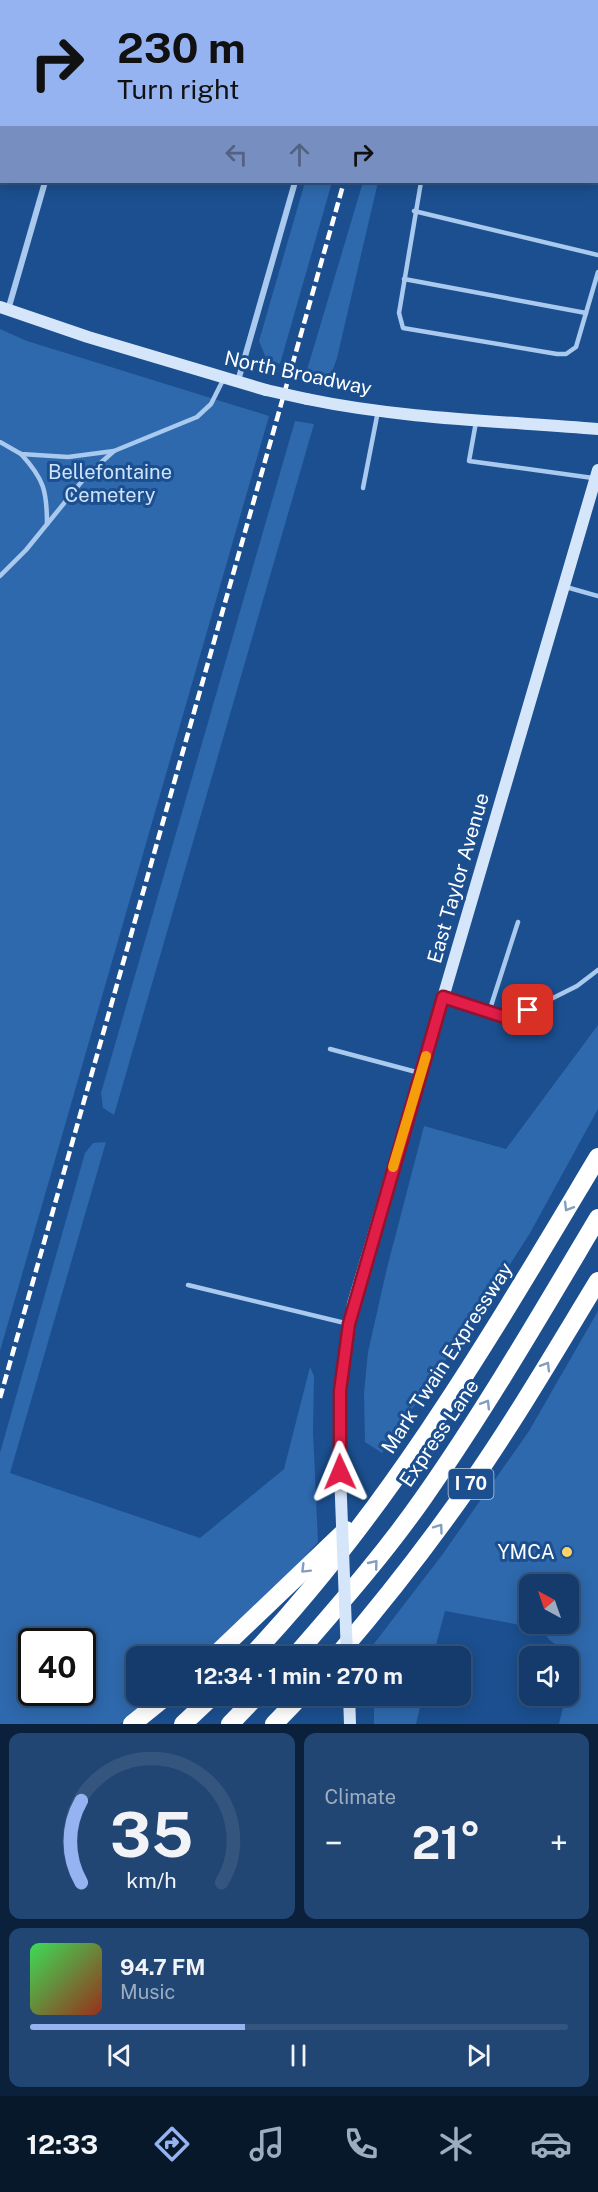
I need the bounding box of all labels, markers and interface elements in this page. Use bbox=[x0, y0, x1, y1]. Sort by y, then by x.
text: 230 m bbox=[117, 23, 246, 72]
icon: right bbox=[18, 24, 96, 102]
text: Turn right bbox=[117, 73, 240, 105]
icon: left bbox=[220, 138, 253, 171]
icon: ahead bbox=[283, 138, 316, 171]
icon: right bbox=[346, 138, 379, 171]
street label: North Broadway bbox=[222, 346, 374, 400]
park label: Bellefontaine Cemetery bbox=[48, 460, 172, 507]
street label: East Taylor Avenue bbox=[422, 790, 494, 966]
pin bbox=[502, 984, 553, 1035]
icon: arrive bbox=[511, 993, 544, 1026]
one-way arrow bbox=[564, 1201, 575, 1211]
street label: Mark Twain Expressway bbox=[376, 1258, 518, 1458]
one-way arrow bbox=[539, 1362, 551, 1372]
street label: Express Lane bbox=[394, 1375, 484, 1491]
one-way arrow bbox=[478, 1400, 490, 1410]
position arrow bbox=[308, 1440, 372, 1504]
road number: I 70 bbox=[448, 1469, 494, 1499]
one-way arrow bbox=[432, 1524, 443, 1535]
place label: YMCA bbox=[497, 1540, 555, 1564]
marker: YMCA bbox=[560, 1545, 574, 1559]
one-way arrow bbox=[366, 1560, 377, 1571]
one-way arrow bbox=[301, 1563, 312, 1573]
north arrow bbox=[519, 1574, 579, 1634]
map controls bbox=[519, 1574, 579, 1706]
speed limit sign: 40 bbox=[18, 1628, 96, 1706]
button: sound bbox=[519, 1646, 579, 1706]
text: 12:34 · 1 min · 270 m bbox=[194, 1663, 403, 1689]
text: Climate bbox=[325, 1785, 396, 1809]
text: 35 bbox=[110, 1798, 194, 1871]
text: 21° bbox=[412, 1816, 481, 1869]
text: − bbox=[325, 1824, 343, 1862]
text: + bbox=[550, 1824, 568, 1862]
text: km/h bbox=[127, 1868, 177, 1893]
text: 94.7 FM bbox=[120, 1954, 205, 1980]
text: Music bbox=[120, 1980, 175, 2004]
icon: previous bbox=[103, 2039, 136, 2072]
icon: pause bbox=[282, 2039, 315, 2072]
icon: next bbox=[462, 2039, 495, 2072]
icon: directions bbox=[151, 2123, 193, 2165]
icon: music bbox=[246, 2123, 288, 2165]
icon: phone bbox=[340, 2123, 382, 2165]
icon: climate bbox=[435, 2123, 477, 2165]
icon: car bbox=[530, 2123, 572, 2165]
text: 12:33 bbox=[26, 2128, 98, 2160]

